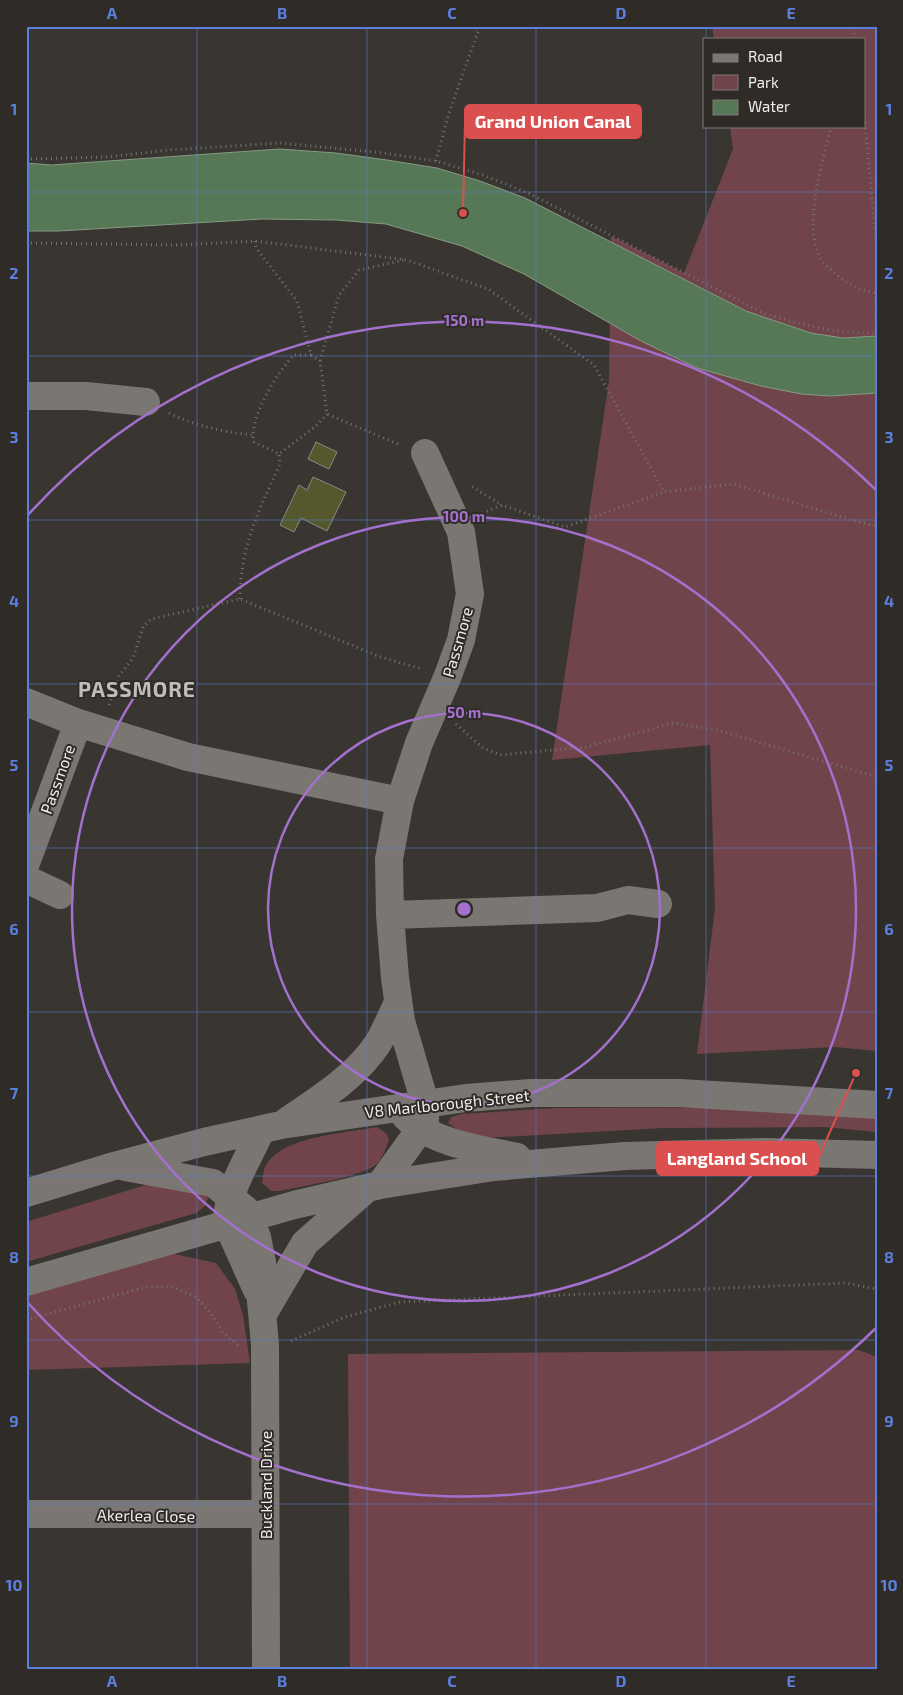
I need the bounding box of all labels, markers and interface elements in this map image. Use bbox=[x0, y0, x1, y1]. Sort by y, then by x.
text: A bbox=[107, 3, 118, 22]
text: B bbox=[277, 3, 287, 22]
text: C bbox=[447, 3, 457, 22]
text: D bbox=[616, 3, 627, 22]
text: E bbox=[786, 3, 796, 22]
legend bbox=[703, 38, 866, 128]
text: Road bbox=[748, 47, 783, 65]
text: Park bbox=[748, 73, 779, 91]
text: Water bbox=[748, 97, 790, 115]
text: 1 bbox=[11, 99, 17, 118]
text: 1 bbox=[886, 99, 892, 118]
callout: Grand Union Canal bbox=[465, 105, 641, 138]
text: Grand Union Canal bbox=[475, 110, 631, 132]
text: 2 bbox=[9, 263, 19, 282]
text: 2 bbox=[884, 263, 894, 282]
text: 150 m bbox=[444, 311, 484, 329]
text: 3 bbox=[9, 427, 19, 446]
text: 3 bbox=[884, 427, 894, 446]
text: 100 m bbox=[443, 507, 485, 525]
text: 4 bbox=[9, 591, 19, 610]
text: 4 bbox=[884, 591, 894, 610]
street label: Passmore bbox=[438, 605, 476, 679]
district label: PASSMORE bbox=[78, 676, 196, 701]
text: 50 m bbox=[447, 703, 481, 721]
street label: Passmore bbox=[36, 742, 78, 816]
text: 5 bbox=[10, 755, 19, 774]
text: 5 bbox=[885, 755, 894, 774]
centre of rings bbox=[455, 900, 473, 918]
text: 6 bbox=[9, 919, 19, 938]
text: 6 bbox=[884, 919, 894, 938]
text: 7 bbox=[10, 1083, 19, 1102]
text: 7 bbox=[885, 1083, 894, 1102]
street label: V8 Marlborough Street bbox=[364, 1085, 530, 1121]
callout: Langland School bbox=[657, 1142, 818, 1175]
text: Langland School bbox=[667, 1147, 807, 1169]
text: 8 bbox=[9, 1247, 19, 1266]
text: 8 bbox=[884, 1247, 894, 1266]
text: 9 bbox=[9, 1411, 19, 1430]
text: 9 bbox=[884, 1411, 894, 1430]
street label: Buckland Drive bbox=[256, 1431, 275, 1539]
street label: Akerlea Close bbox=[97, 1505, 195, 1525]
text: 10 bbox=[5, 1575, 23, 1594]
text: 10 bbox=[880, 1575, 898, 1594]
text: A bbox=[107, 1671, 118, 1690]
text: B bbox=[277, 1671, 287, 1690]
text: C bbox=[447, 1671, 457, 1690]
text: D bbox=[616, 1671, 627, 1690]
text: E bbox=[786, 1671, 796, 1690]

